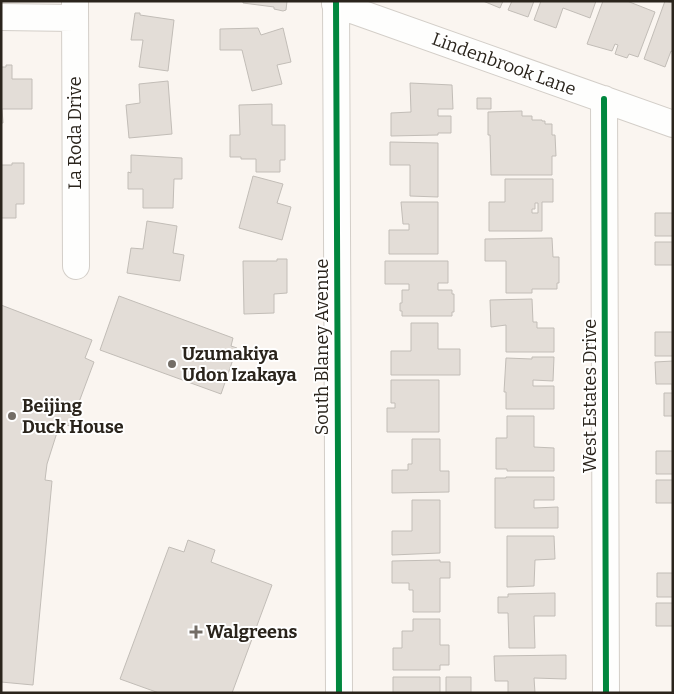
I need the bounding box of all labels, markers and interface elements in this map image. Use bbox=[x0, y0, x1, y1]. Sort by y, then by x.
street label: Lindenbrook Lane bbox=[429, 28, 579, 100]
street label: La Roda Drive bbox=[64, 76, 86, 190]
street label: South Blaney Avenue bbox=[311, 259, 333, 435]
street label: West Estates Drive bbox=[579, 319, 601, 473]
place label: Uzumakiya Udon Izakaya bbox=[182, 343, 297, 386]
marker: Uzumakiya Udon Izakaya bbox=[166, 358, 178, 370]
place label: Beijing Duck House bbox=[22, 395, 124, 438]
marker: Beijing Duck House bbox=[6, 410, 18, 422]
place label: Walgreens bbox=[206, 621, 298, 643]
marker: Walgreens bbox=[190, 626, 202, 638]

